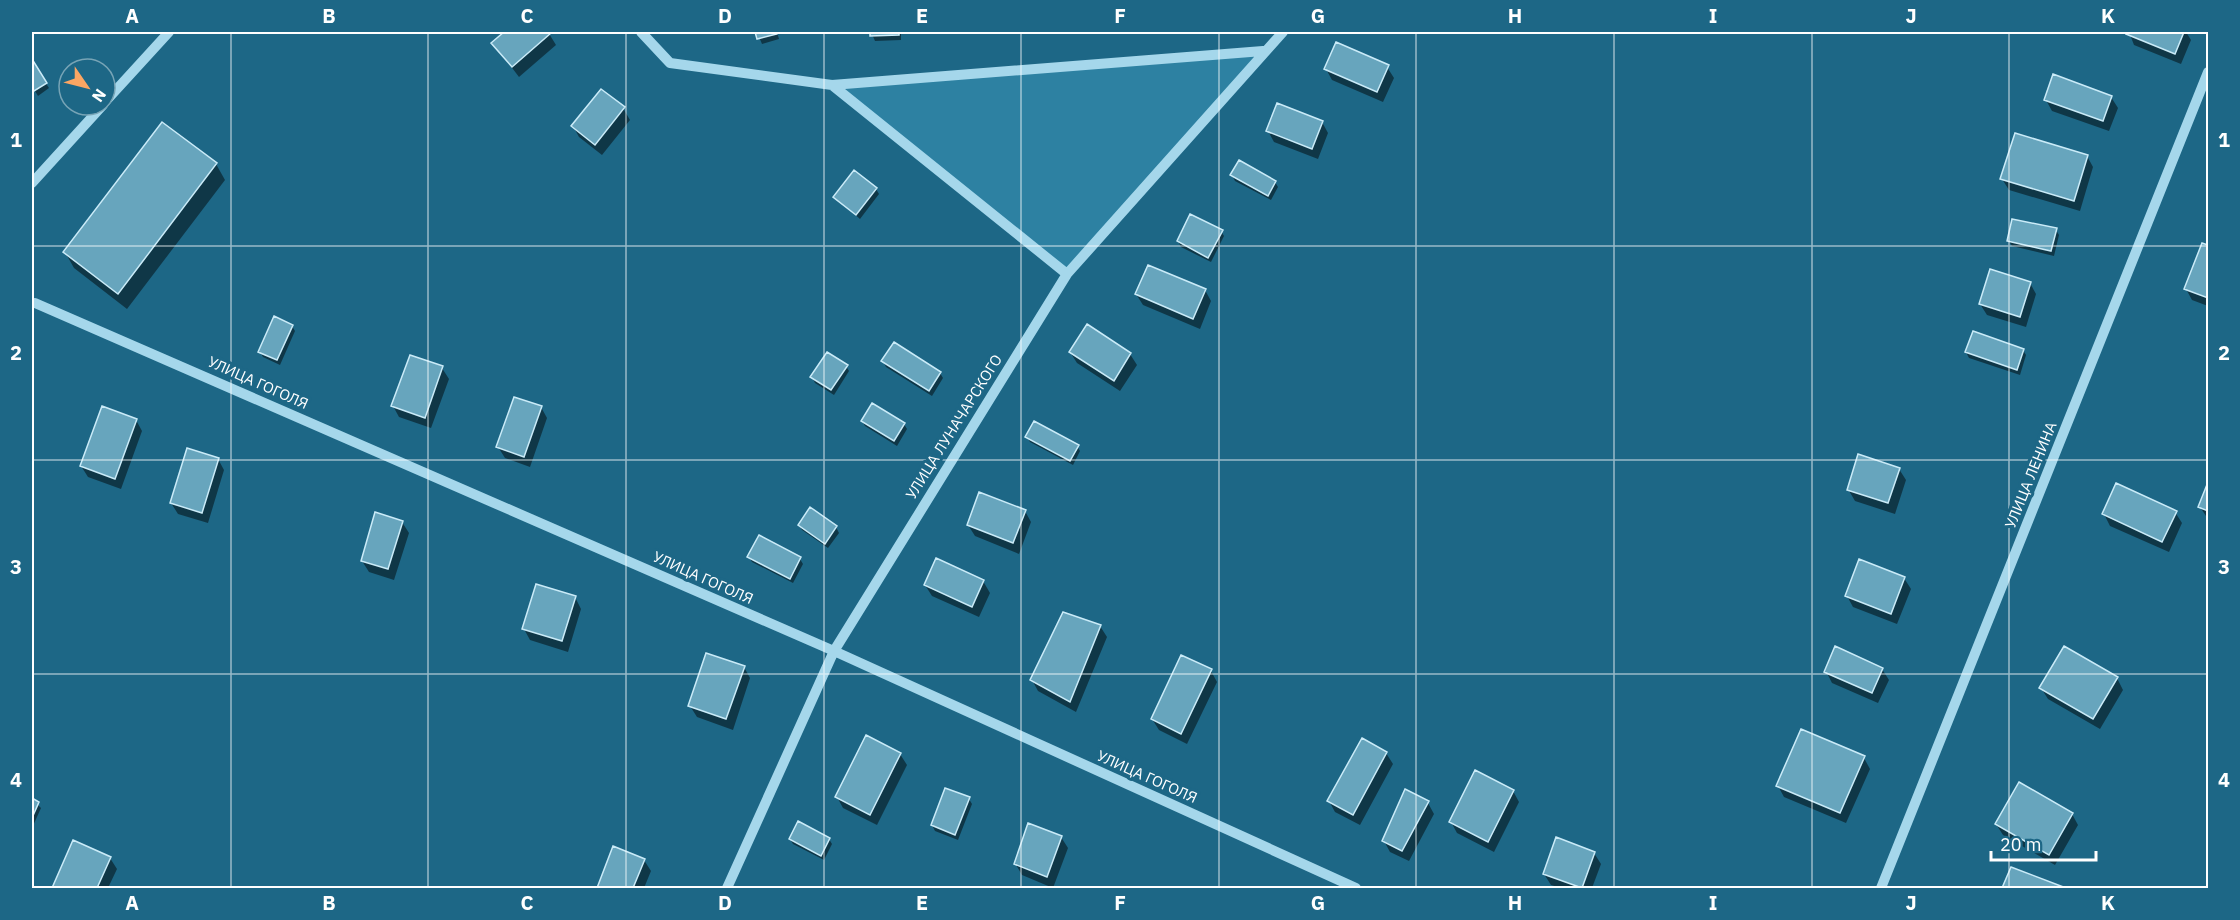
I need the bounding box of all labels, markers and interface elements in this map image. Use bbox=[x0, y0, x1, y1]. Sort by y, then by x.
text: A bbox=[125, 2, 139, 29]
text: B bbox=[322, 2, 336, 29]
text: C bbox=[520, 2, 534, 29]
text: D bbox=[718, 2, 732, 29]
text: E bbox=[916, 2, 928, 29]
text: F bbox=[1114, 2, 1126, 29]
text: G bbox=[1311, 2, 1325, 29]
text: H bbox=[1508, 2, 1522, 29]
text: I bbox=[1709, 2, 1717, 29]
text: J bbox=[1905, 2, 1917, 29]
text: K bbox=[2101, 2, 2115, 29]
north arrow bbox=[57, 57, 117, 117]
text: N bbox=[88, 85, 111, 106]
text: 1 bbox=[10, 126, 22, 153]
text: 1 bbox=[2218, 126, 2230, 153]
text: 2 bbox=[10, 339, 22, 366]
text: 2 bbox=[2218, 339, 2230, 366]
street label: УЛИЦА ЛУНАЧАРСКОГО bbox=[901, 351, 1006, 503]
street label: УЛИЦА ГОГОЛЯ bbox=[205, 352, 311, 413]
street label: УЛИЦА ЛЕНИНА bbox=[2000, 418, 2061, 531]
street label: УЛИЦА ГОГОЛЯ bbox=[650, 547, 756, 608]
text: 3 bbox=[10, 553, 22, 580]
text: 3 bbox=[2218, 553, 2230, 580]
street label: УЛИЦА ГОГОЛЯ bbox=[1094, 746, 1200, 807]
text: 4 bbox=[10, 766, 22, 793]
text: 4 bbox=[2218, 766, 2230, 793]
scale bar bbox=[1991, 824, 2096, 862]
text: 20 m bbox=[2000, 833, 2042, 856]
text: A bbox=[125, 889, 139, 916]
text: B bbox=[322, 889, 336, 916]
text: C bbox=[520, 889, 534, 916]
text: D bbox=[718, 889, 732, 916]
text: E bbox=[916, 889, 928, 916]
text: F bbox=[1114, 889, 1126, 916]
text: G bbox=[1311, 889, 1325, 916]
text: H bbox=[1508, 889, 1522, 916]
text: I bbox=[1709, 889, 1717, 916]
text: J bbox=[1905, 889, 1917, 916]
text: K bbox=[2101, 889, 2115, 916]

